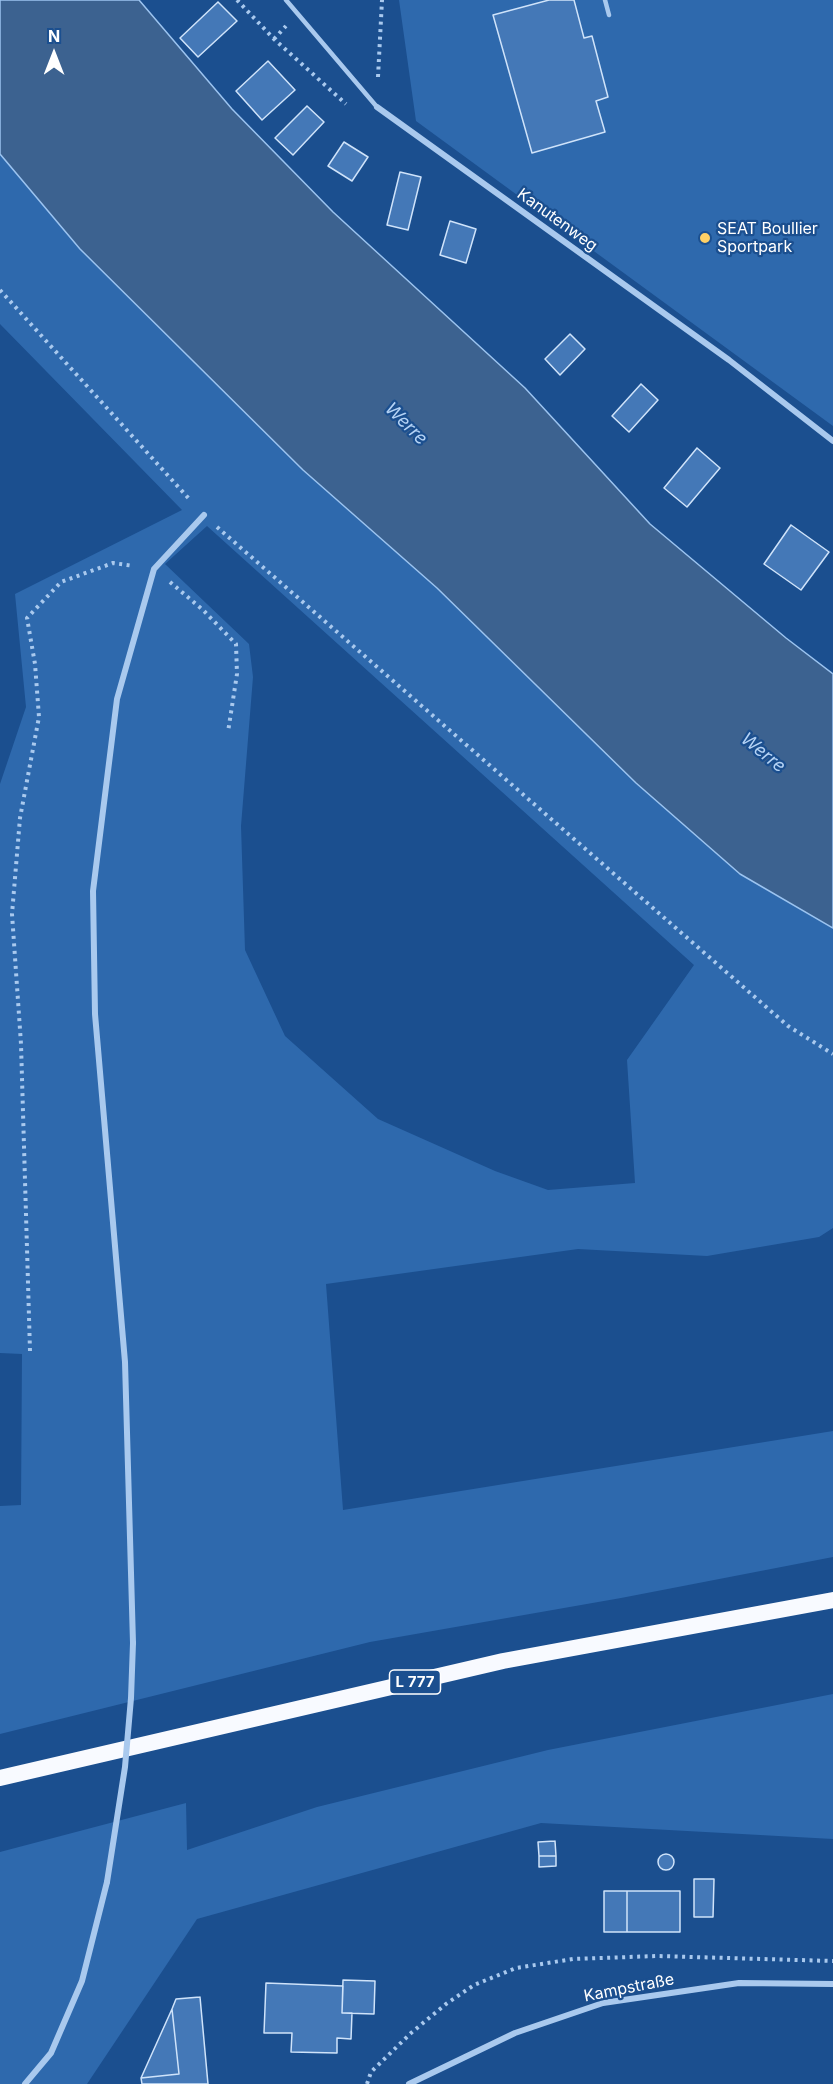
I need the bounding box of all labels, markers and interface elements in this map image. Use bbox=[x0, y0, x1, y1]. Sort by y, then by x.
north arrow bbox=[24, 24, 84, 84]
text: N bbox=[48, 26, 60, 46]
street label: Kanutenweg bbox=[513, 184, 601, 256]
place label: SEAT Boullier Sportpark bbox=[717, 219, 818, 257]
marker: SEAT Boullier Sportpark bbox=[698, 231, 712, 245]
water label: Werre bbox=[380, 398, 432, 450]
water label: Werre bbox=[736, 729, 790, 777]
road number: L 777 bbox=[390, 1670, 440, 1694]
street label: Kampstraße bbox=[582, 1970, 676, 2006]

